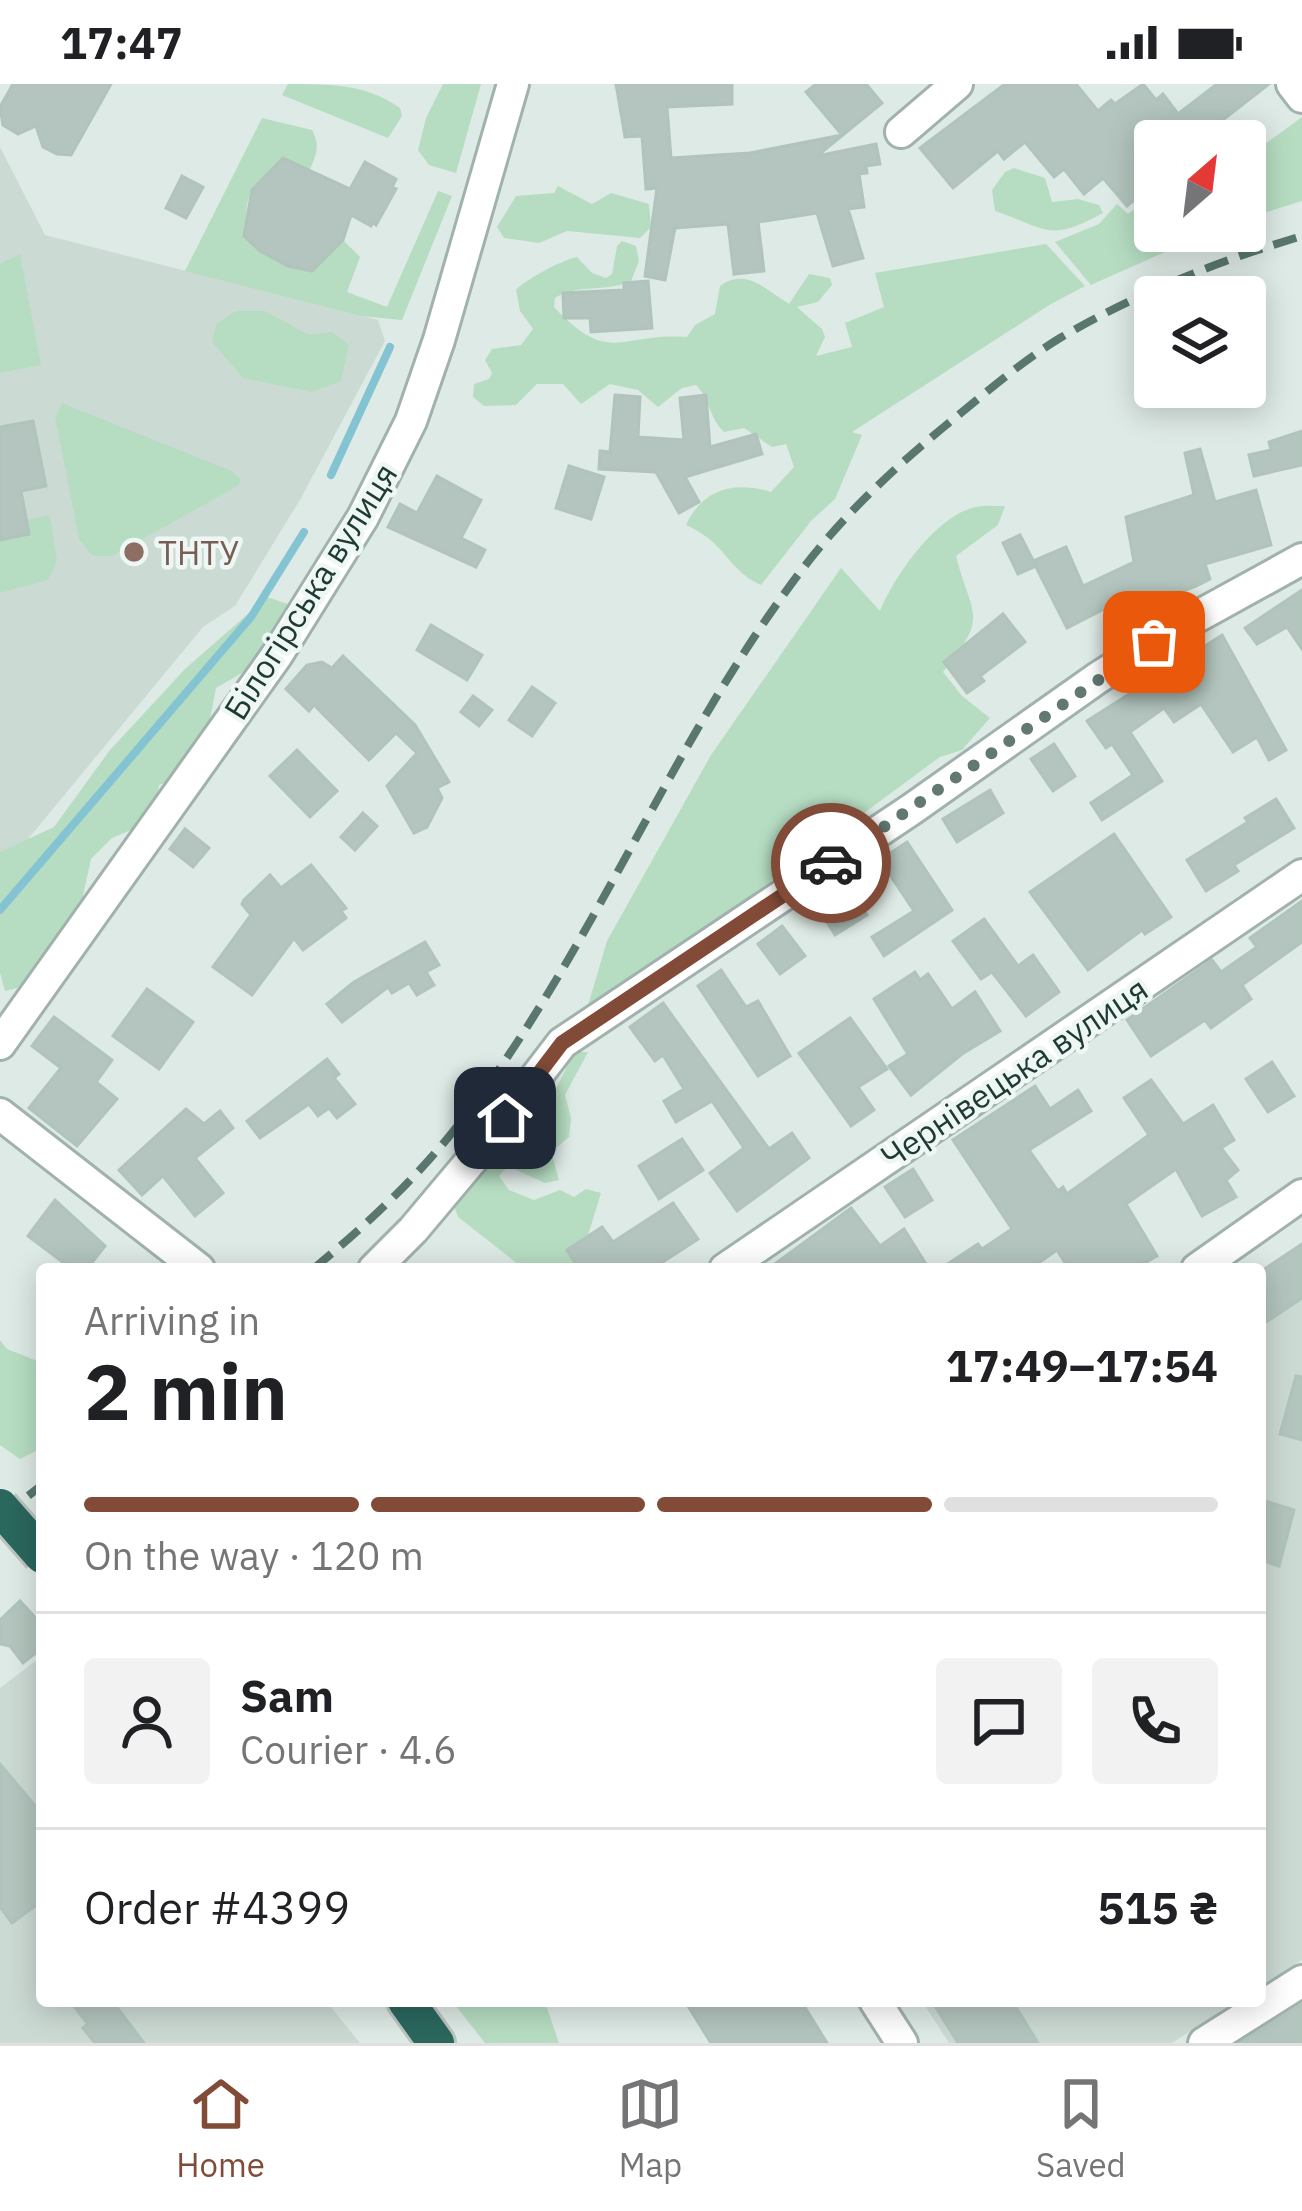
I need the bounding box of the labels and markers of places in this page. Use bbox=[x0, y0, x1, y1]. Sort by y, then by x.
place label: ТНТУ bbox=[158, 531, 239, 574]
marker: ТНТУ bbox=[121, 539, 147, 565]
pin bbox=[1103, 591, 1205, 693]
pin bbox=[454, 1067, 556, 1169]

